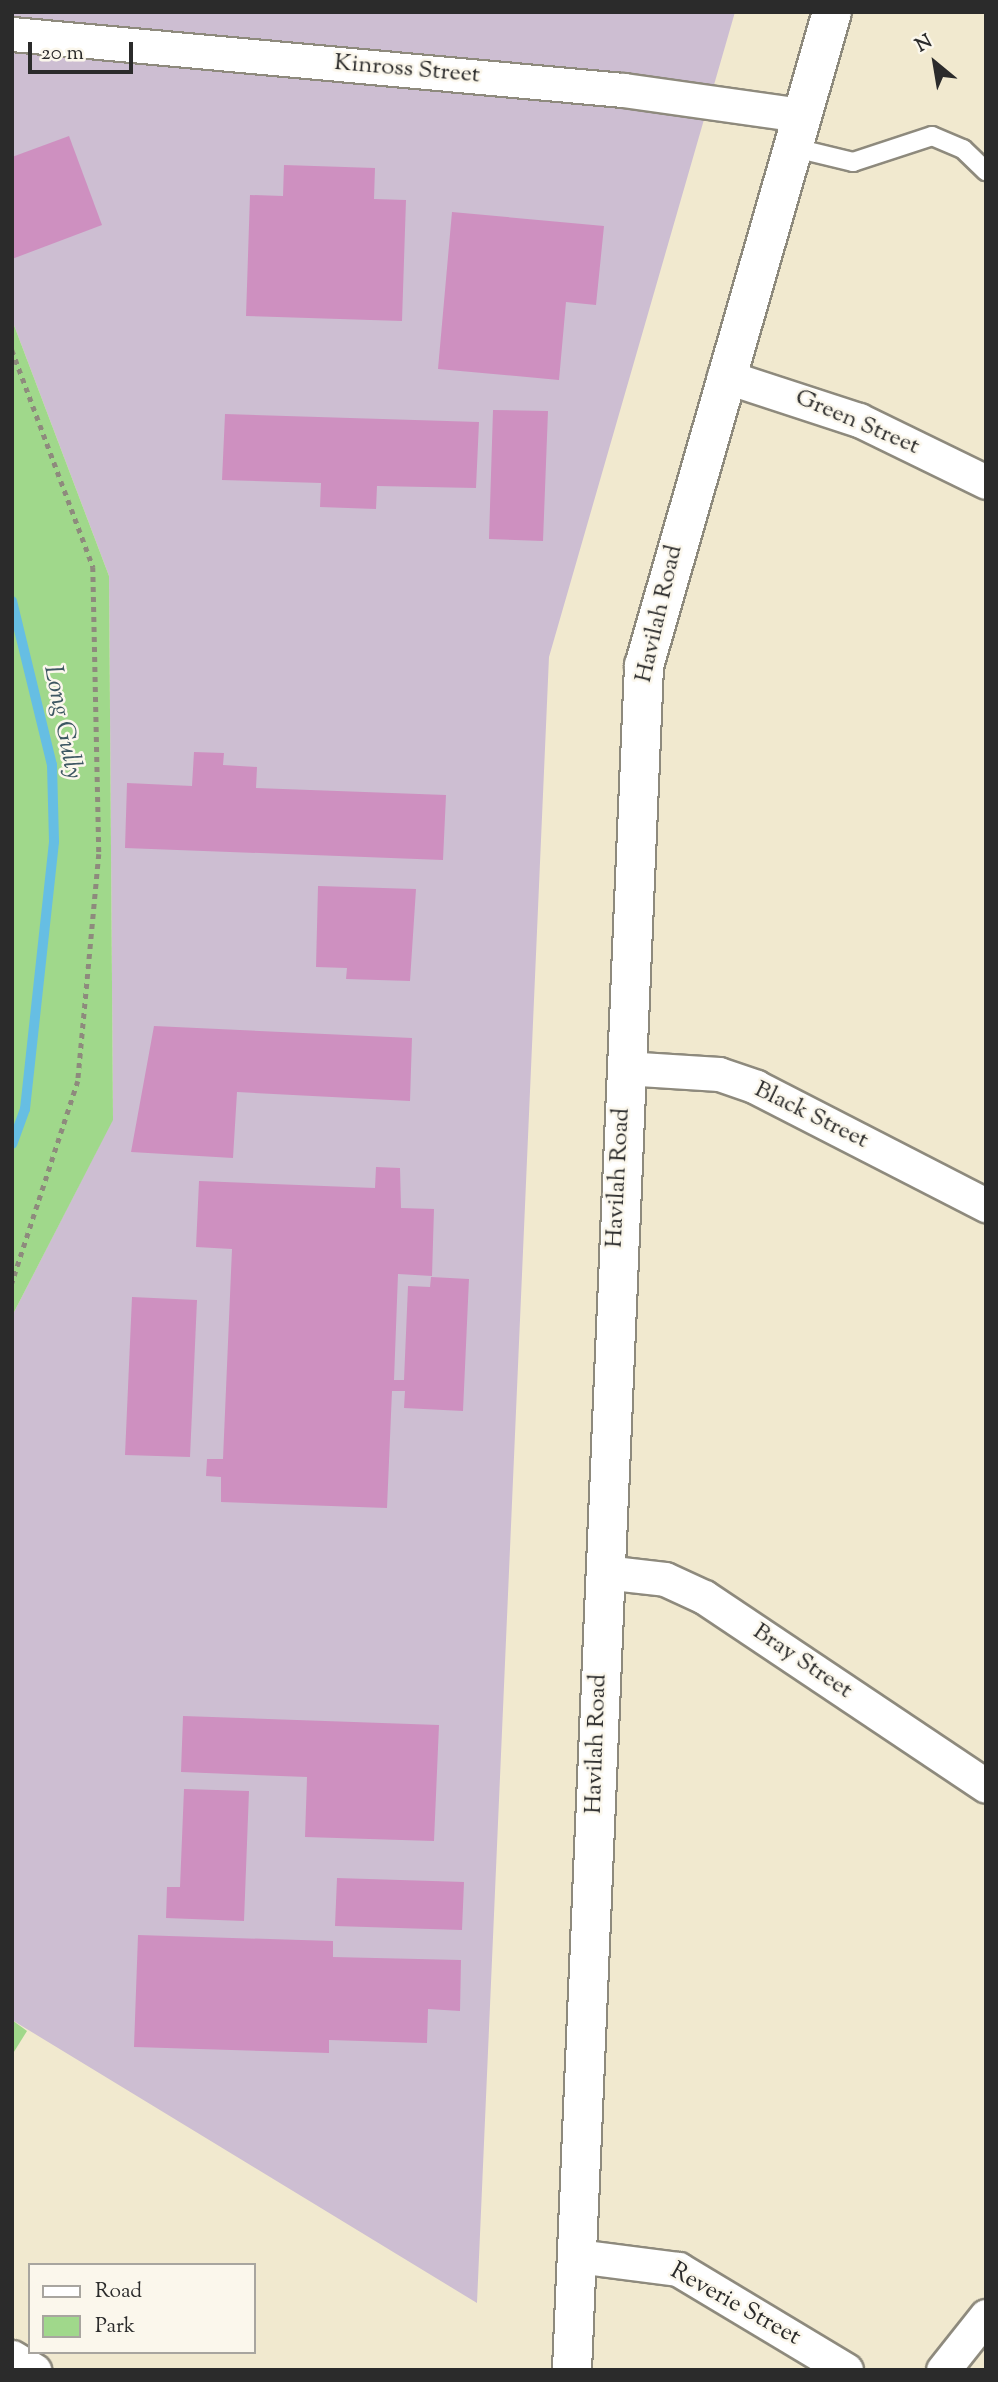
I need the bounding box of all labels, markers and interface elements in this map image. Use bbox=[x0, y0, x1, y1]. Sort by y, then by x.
scale bar bbox=[32, 28, 136, 72]
north arrow bbox=[900, 28, 970, 98]
text: N bbox=[911, 29, 938, 60]
text: 20 m bbox=[41, 39, 84, 69]
street label: Kinross Street bbox=[333, 49, 481, 91]
street label: Green Street bbox=[790, 384, 924, 462]
street label: Havilah Road bbox=[630, 543, 690, 685]
water label: Long Gully bbox=[36, 663, 88, 781]
street label: Black Street bbox=[749, 1076, 873, 1156]
street label: Havilah Road bbox=[601, 1107, 637, 1249]
street label: Bray Street bbox=[747, 1618, 857, 1706]
street label: Havilah Road bbox=[580, 1674, 614, 1814]
street label: Reverie Street bbox=[665, 2257, 805, 2353]
legend bbox=[28, 2263, 256, 2354]
text: Road bbox=[95, 2277, 142, 2307]
text: Park bbox=[95, 2312, 135, 2342]

